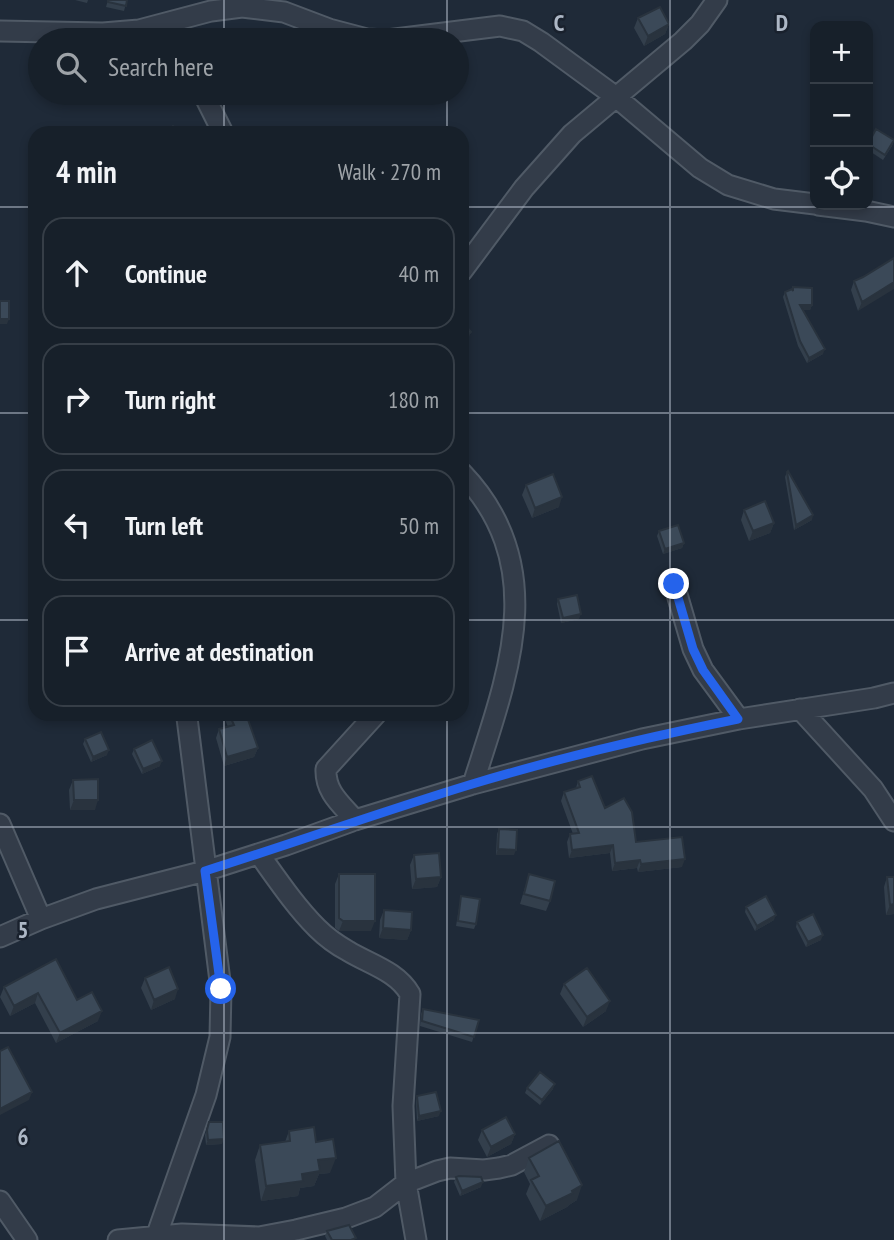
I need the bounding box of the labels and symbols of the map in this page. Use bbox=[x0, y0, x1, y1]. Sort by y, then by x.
text: C bbox=[554, 8, 565, 37]
text: D bbox=[776, 8, 788, 37]
route end bbox=[658, 568, 689, 599]
text: 5 bbox=[18, 915, 29, 944]
route start bbox=[205, 973, 236, 1004]
text: 6 bbox=[18, 1122, 29, 1151]

